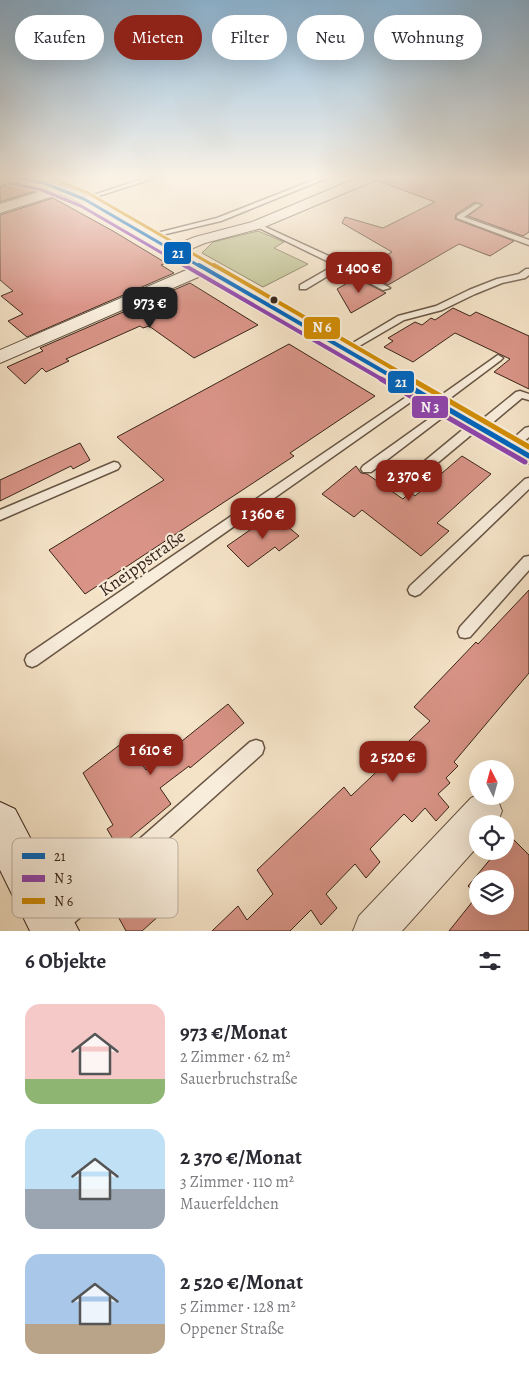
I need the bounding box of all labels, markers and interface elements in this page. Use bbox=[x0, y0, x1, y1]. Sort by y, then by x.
chip: Kaufen bbox=[15, 15, 104, 60]
chip: Mieten bbox=[114, 15, 202, 60]
chip: Filter bbox=[212, 15, 287, 60]
chip: Neu bbox=[297, 15, 364, 60]
chip: Wohnung bbox=[374, 15, 482, 60]
line badge: 21 bbox=[163, 241, 192, 265]
text: 21 bbox=[172, 244, 184, 263]
pin: 1 400 € bbox=[313, 252, 405, 294]
text: 1 400 € bbox=[337, 257, 381, 279]
pin: 973 € bbox=[115, 286, 185, 329]
text: 973 € bbox=[133, 292, 167, 314]
unlabelled marker bbox=[269, 295, 279, 305]
line badge: N 6 bbox=[303, 316, 341, 340]
text: N 6 bbox=[312, 318, 332, 337]
line badge: 21 bbox=[387, 370, 415, 394]
text: 21 bbox=[395, 373, 407, 392]
line badge: N 3 bbox=[411, 395, 449, 419]
text: N 3 bbox=[421, 398, 439, 417]
pin: 2 370 € bbox=[363, 460, 455, 502]
text: 2 370 € bbox=[387, 465, 431, 487]
pin: 1 360 € bbox=[217, 498, 309, 540]
text: 1 360 € bbox=[242, 503, 284, 525]
street label: Kneippstraße bbox=[94, 524, 190, 602]
pin: 1 610 € bbox=[105, 734, 197, 776]
text: 1 610 € bbox=[130, 739, 172, 761]
pin: 2 520 € bbox=[347, 740, 439, 783]
text: 2 520 € bbox=[370, 746, 416, 768]
north arrow bbox=[469, 760, 514, 805]
map controls bbox=[469, 760, 514, 915]
button: locate bbox=[469, 815, 514, 860]
legend bbox=[12, 838, 178, 918]
text: 21 bbox=[54, 847, 66, 866]
text: N 3 bbox=[54, 869, 73, 888]
button: layers bbox=[469, 870, 514, 915]
text: N 6 bbox=[54, 892, 73, 911]
text: 6 Objekte bbox=[25, 947, 106, 975]
icon: filters bbox=[476, 947, 504, 975]
text: 973 €/Monat bbox=[180, 1018, 287, 1046]
icon: home bbox=[65, 1024, 125, 1084]
text: 2 Zimmer · 62 m² bbox=[180, 1046, 291, 1068]
text: Sauerbruchstraße bbox=[180, 1068, 298, 1090]
text: 2 370 €/Monat bbox=[180, 1143, 302, 1171]
icon: home bbox=[65, 1149, 125, 1209]
text: 3 Zimmer · 110 m² bbox=[180, 1171, 294, 1193]
text: Mauerfeldchen bbox=[180, 1193, 279, 1215]
text: 2 520 €/Monat bbox=[180, 1268, 303, 1296]
icon: home bbox=[65, 1274, 125, 1334]
text: 5 Zimmer · 128 m² bbox=[180, 1296, 296, 1318]
text: Oppener Straße bbox=[180, 1318, 284, 1340]

